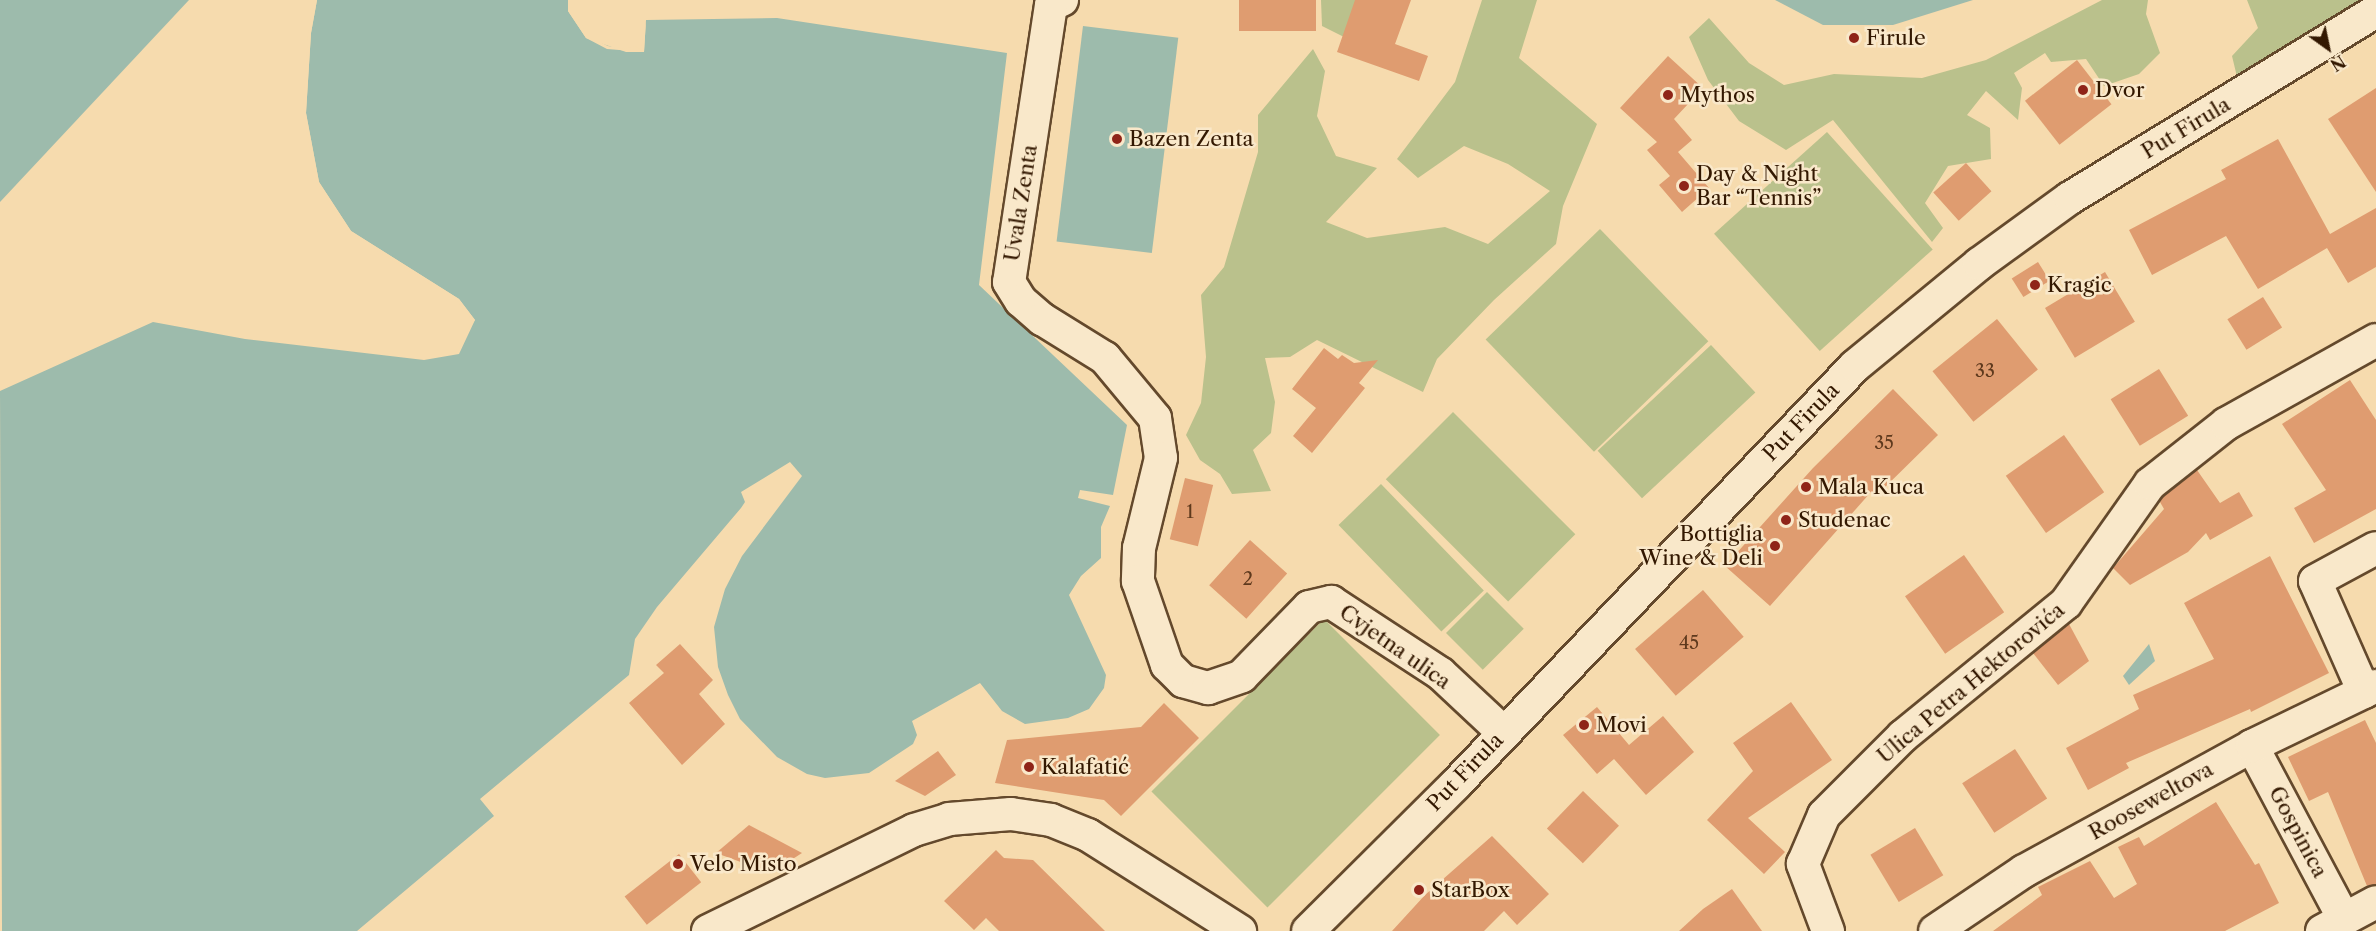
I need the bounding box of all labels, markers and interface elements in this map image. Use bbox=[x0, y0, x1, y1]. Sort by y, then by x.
north arrow bbox=[2298, 18, 2358, 78]
place label: Firule bbox=[1866, 25, 1926, 51]
marker: Firule bbox=[1847, 31, 1861, 45]
text: N bbox=[2327, 51, 2349, 75]
place label: Dvor bbox=[2095, 77, 2145, 103]
place label: Mythos bbox=[1680, 82, 1755, 108]
marker: Dvor bbox=[2076, 83, 2090, 97]
marker: Mythos bbox=[1661, 88, 1675, 102]
street label: Put Firula bbox=[2137, 92, 2235, 164]
place label: Bazen Zenta bbox=[1129, 126, 1254, 152]
marker: Bazen Zenta bbox=[1110, 132, 1124, 146]
street label: Uvala Zenta bbox=[999, 143, 1043, 263]
place label: Day & Night Bar “Tennis” bbox=[1696, 161, 1822, 211]
marker: Day & Night Bar “Tennis” bbox=[1677, 179, 1691, 193]
place label: Kragic bbox=[2047, 272, 2112, 298]
marker: Kragic bbox=[2028, 278, 2042, 292]
house number: 33 bbox=[1975, 360, 1995, 382]
street label: Put Firula bbox=[1758, 378, 1844, 466]
house number: 35 bbox=[1874, 432, 1894, 454]
place label: Mala Kuca bbox=[1818, 474, 1924, 500]
marker: Mala Kuca bbox=[1799, 480, 1813, 494]
house number: 1 bbox=[1186, 501, 1194, 523]
place label: Studenac bbox=[1798, 507, 1891, 533]
marker: Studenac bbox=[1779, 513, 1793, 527]
place label: Bottiglia Wine & Deli bbox=[1639, 521, 1763, 571]
marker: Bottiglia Wine & Deli bbox=[1768, 539, 1782, 553]
house number: 2 bbox=[1243, 568, 1253, 590]
street label: Ulica Petra Hektorovića bbox=[1872, 597, 2070, 769]
street label: Cvjetna ulica bbox=[1334, 599, 1456, 695]
house number: 45 bbox=[1679, 632, 1699, 654]
place label: Movi bbox=[1596, 712, 1647, 738]
marker: Movi bbox=[1577, 718, 1591, 732]
street label: Put Firula bbox=[1422, 728, 1508, 816]
place label: Kalafatić bbox=[1041, 754, 1129, 780]
street label: Rooseweltova bbox=[2085, 757, 2217, 845]
marker: Kalafatić bbox=[1022, 760, 1036, 774]
street label: Gospinica bbox=[2263, 782, 2333, 882]
place label: Velo Misto bbox=[690, 851, 797, 877]
marker: Velo Misto bbox=[671, 857, 685, 871]
place label: StarBox bbox=[1431, 877, 1510, 903]
marker: StarBox bbox=[1412, 883, 1426, 897]

